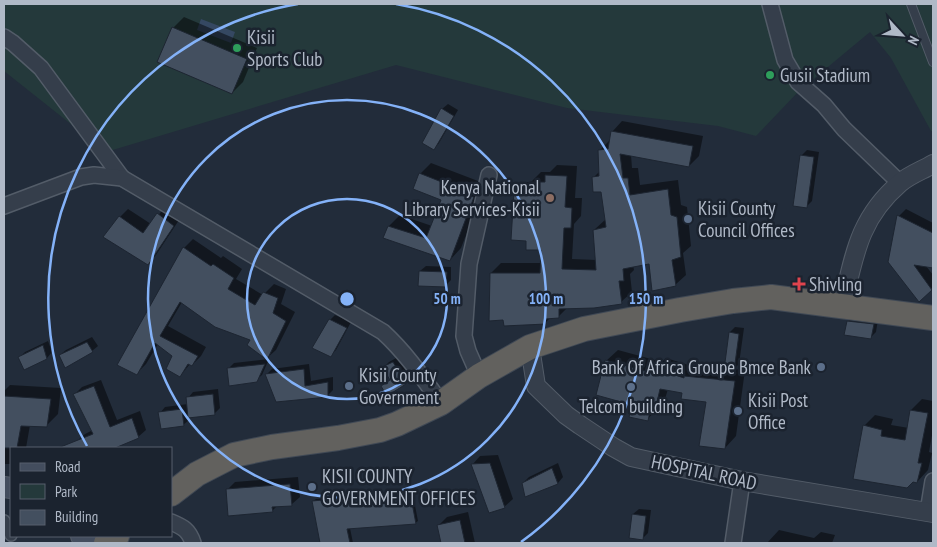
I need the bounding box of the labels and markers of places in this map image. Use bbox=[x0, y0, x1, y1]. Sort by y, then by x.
place label: Kisii Sports Club bbox=[247, 25, 323, 71]
marker: Kisii Sports Club bbox=[231, 42, 243, 54]
place label: Gusii Stadium bbox=[780, 63, 870, 87]
marker: Gusii Stadium bbox=[764, 69, 776, 81]
place label: Kenya National Library Services-Kisii bbox=[404, 175, 541, 221]
marker: Kenya National Library Services-Kisii bbox=[544, 192, 556, 204]
place label: Kisii County Council Offices bbox=[698, 196, 795, 242]
marker: Kisii County Council Offices bbox=[682, 213, 694, 225]
place label: Shivling bbox=[809, 272, 862, 296]
marker: Shivling bbox=[793, 278, 805, 290]
centre of rings bbox=[338, 290, 356, 308]
place label: Bank Of Africa Groupe Bmce Bank bbox=[592, 355, 812, 379]
marker: Bank Of Africa Groupe Bmce Bank bbox=[815, 361, 827, 373]
place label: Kisii County Government bbox=[359, 363, 440, 409]
marker: Kisii County Government bbox=[343, 380, 355, 392]
marker: Telcom building bbox=[625, 381, 637, 393]
place label: Kisii Post Office bbox=[748, 388, 809, 434]
place label: Telcom building bbox=[579, 394, 683, 418]
marker: Kisii Post Office bbox=[732, 405, 744, 417]
place label: KISII COUNTY GOVERNMENT OFFICES bbox=[322, 464, 476, 510]
marker: KISII COUNTY GOVERNMENT OFFICES bbox=[306, 481, 318, 493]

